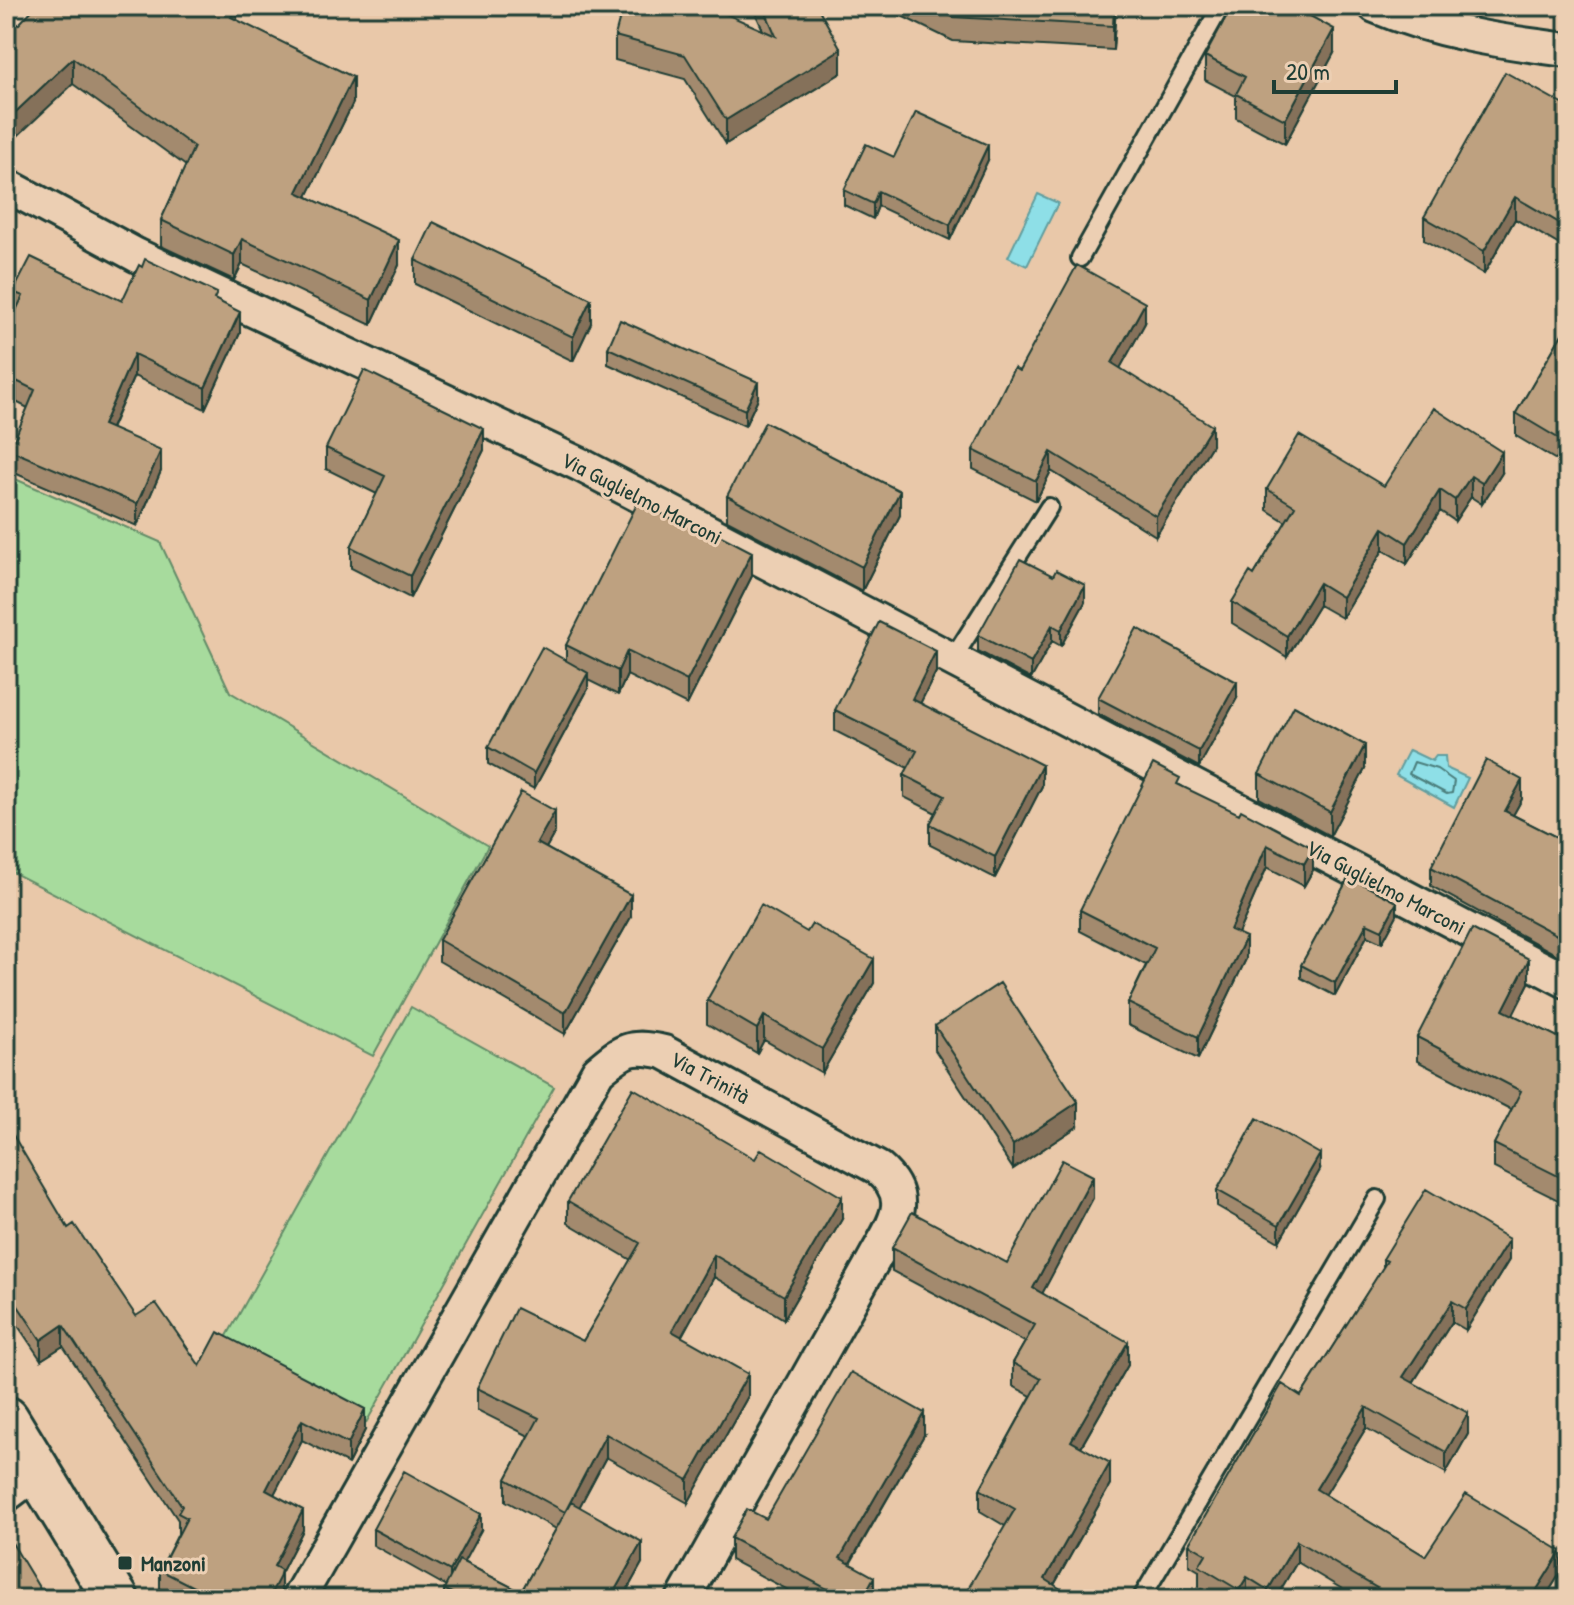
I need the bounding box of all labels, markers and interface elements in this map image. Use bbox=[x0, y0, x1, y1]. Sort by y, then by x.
scale bar bbox=[1274, 44, 1396, 94]
text: 20 m bbox=[1286, 55, 1330, 87]
street label: Via Guglielmo Marconi bbox=[556, 444, 728, 552]
street label: Via Guglielmo Marconi bbox=[1301, 832, 1471, 942]
street label: Via Trinità bbox=[665, 1044, 755, 1111]
place label: Manzoni bbox=[141, 1548, 206, 1578]
marker: Manzoni bbox=[116, 1554, 134, 1572]

